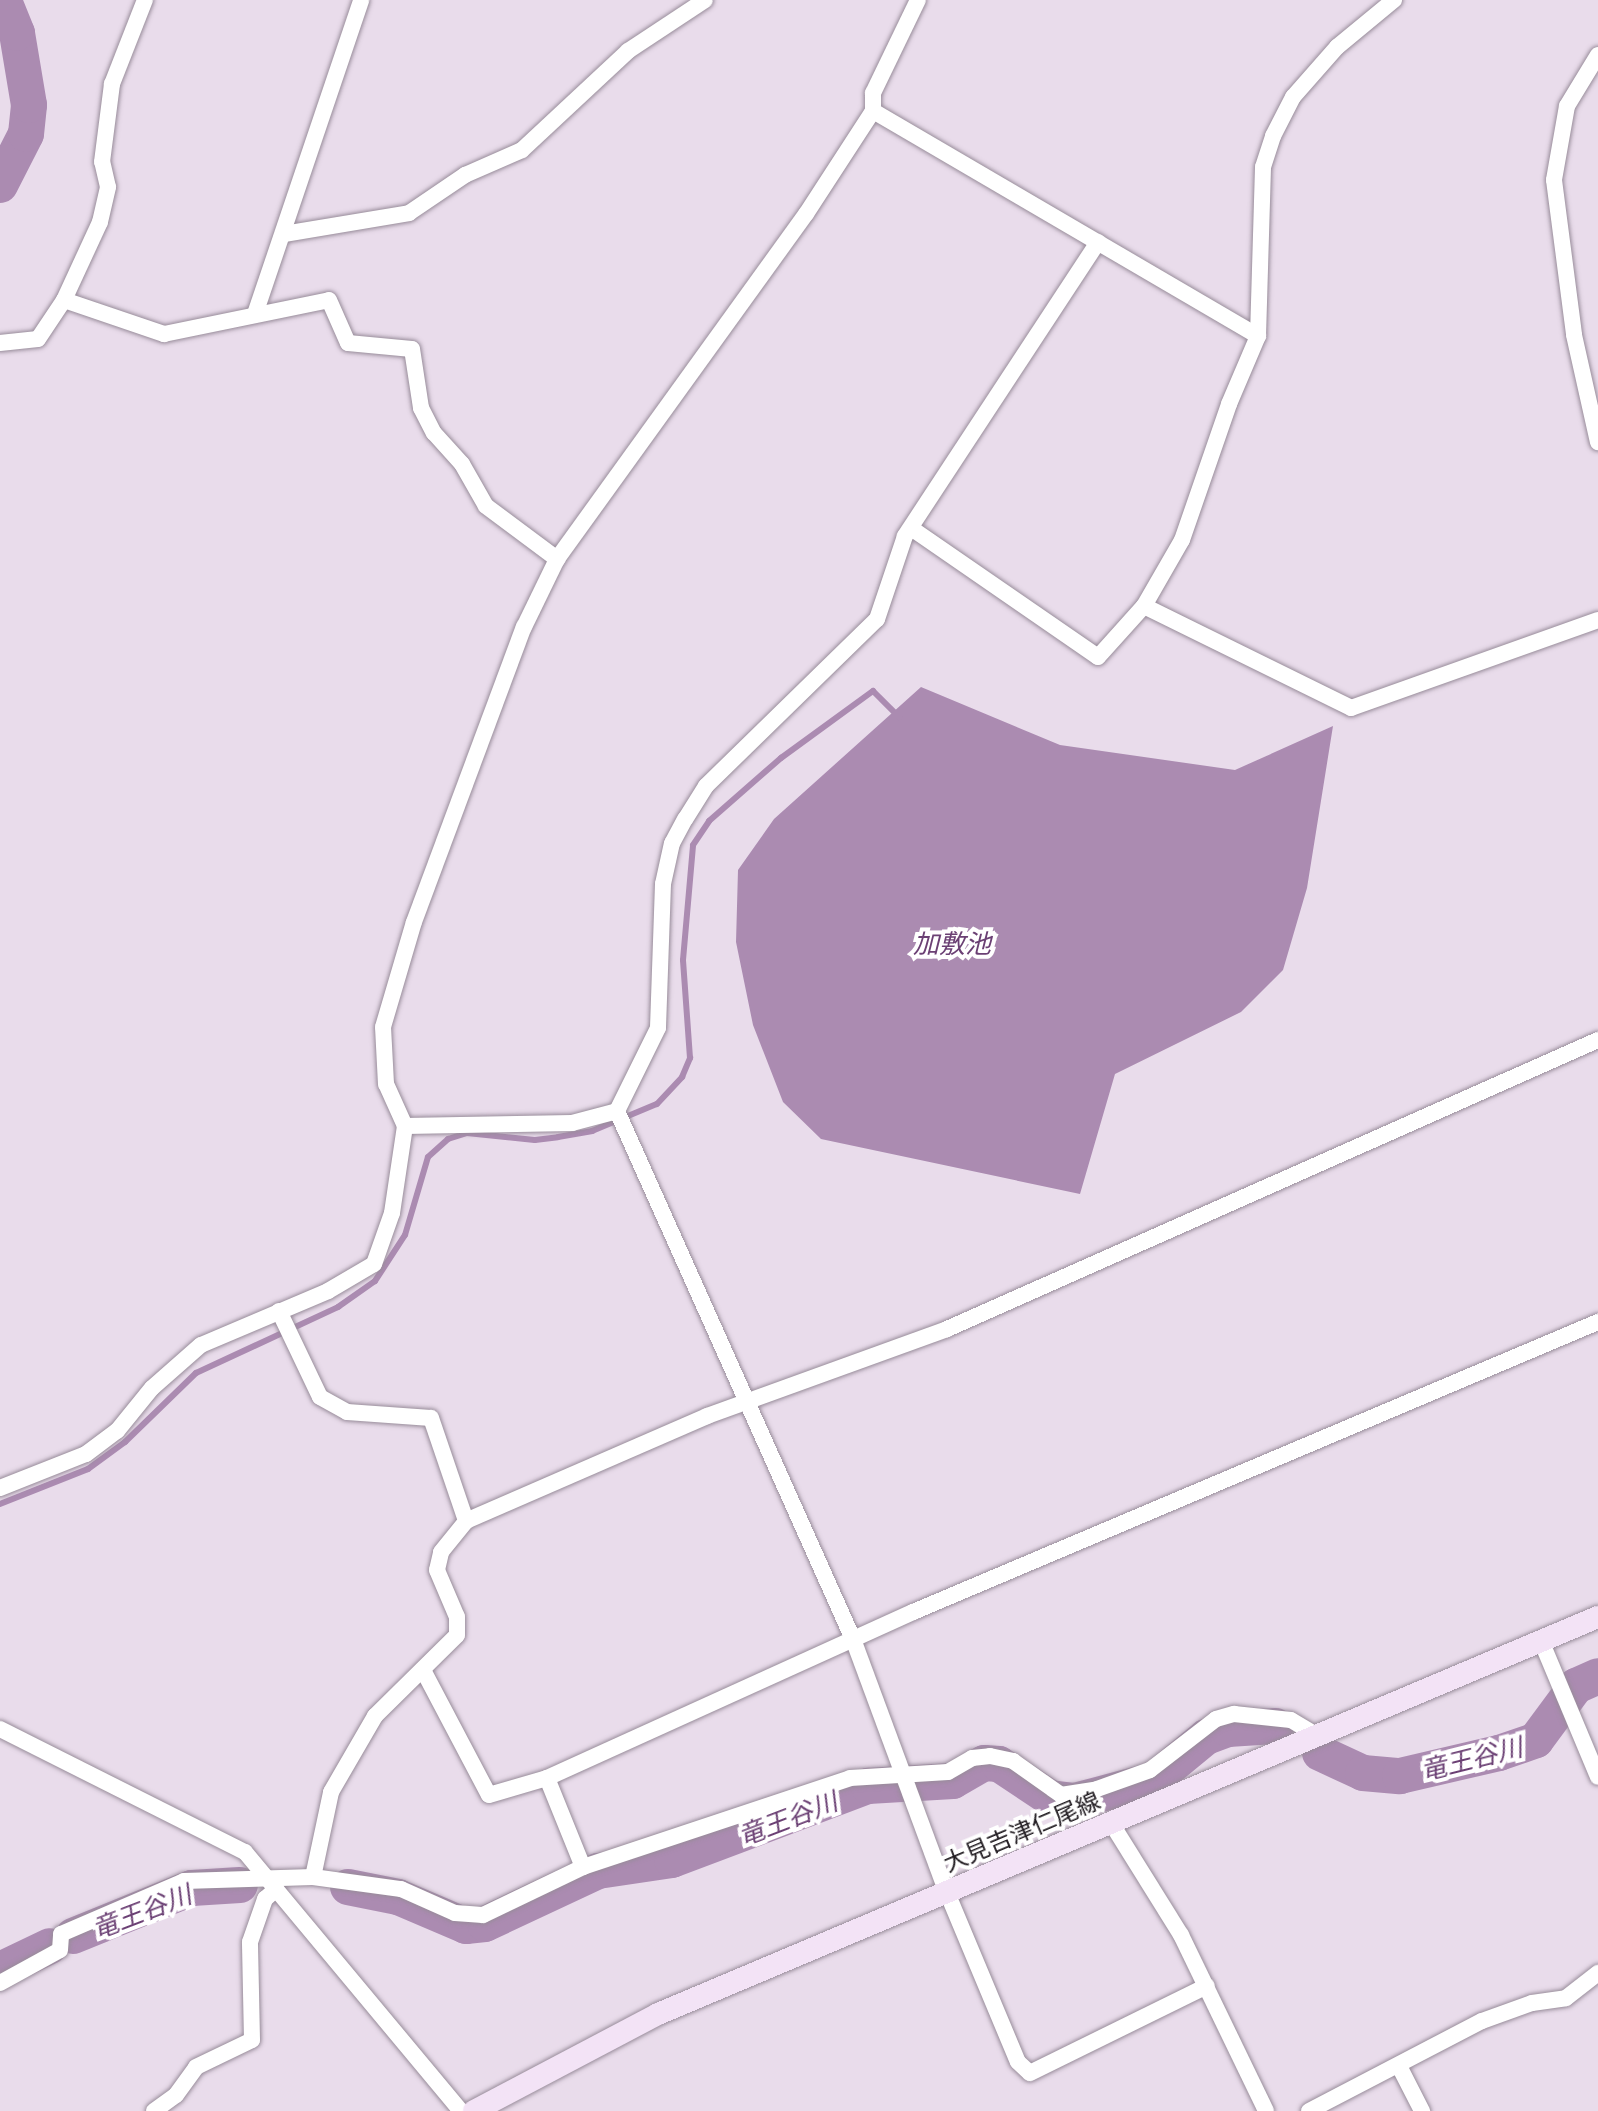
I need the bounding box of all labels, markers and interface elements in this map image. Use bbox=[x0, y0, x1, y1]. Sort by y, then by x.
water label: 加敷池 bbox=[913, 926, 991, 958]
water label: 竜王谷川 bbox=[1417, 1729, 1525, 1785]
water label: 竜王谷川 bbox=[733, 1784, 841, 1850]
street label: 大見吉津仁尾線 bbox=[938, 1784, 1104, 1876]
water label: 竜王谷川 bbox=[87, 1877, 195, 1943]

